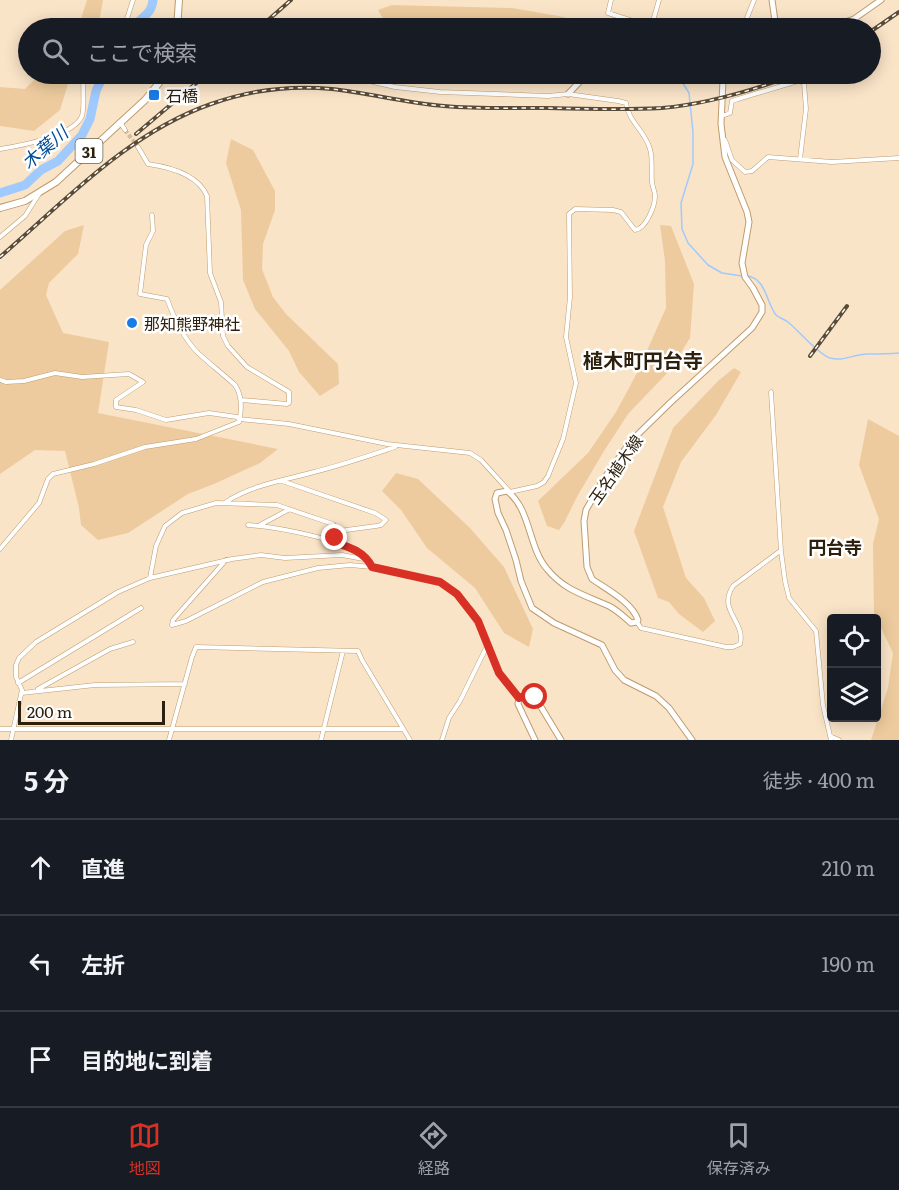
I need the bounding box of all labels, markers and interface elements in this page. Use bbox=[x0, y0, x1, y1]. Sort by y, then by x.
search box bbox=[18, 18, 881, 84]
icon: search bbox=[39, 35, 72, 68]
text: ここで検索 bbox=[87, 35, 197, 68]
place label: 石橋 bbox=[166, 83, 198, 107]
marker: 石橋 bbox=[147, 88, 161, 102]
water label: 木葉川 bbox=[15, 118, 75, 175]
road number: 31 bbox=[76, 139, 103, 163]
place label: 那知熊野神社 bbox=[144, 311, 240, 335]
marker: 那知熊野神社 bbox=[125, 316, 139, 330]
district label: 植木町円台寺 bbox=[583, 344, 703, 374]
street label: 玉名植木線 bbox=[582, 429, 648, 509]
route end bbox=[321, 524, 347, 550]
district label: 円台寺 bbox=[808, 533, 862, 560]
map controls bbox=[827, 614, 881, 722]
button: locate bbox=[827, 614, 881, 668]
button: layers bbox=[827, 668, 881, 722]
route start bbox=[521, 683, 547, 709]
scale bar bbox=[18, 698, 165, 726]
text: 200 m bbox=[27, 699, 72, 723]
text: 5 分 bbox=[24, 760, 69, 799]
text: 徒歩 · 400 m bbox=[763, 764, 875, 794]
icon: ahead bbox=[24, 851, 57, 884]
text: 直進 bbox=[81, 851, 125, 884]
text: 210 m bbox=[822, 852, 875, 882]
icon: left bbox=[24, 947, 57, 980]
text: 左折 bbox=[81, 947, 125, 980]
text: 190 m bbox=[821, 948, 875, 978]
icon: arrive bbox=[24, 1043, 57, 1076]
text: 目的地に到着 bbox=[81, 1043, 213, 1076]
tab: 地図 bbox=[128, 1119, 161, 1179]
tab: 経路 bbox=[417, 1119, 450, 1179]
tab: 保存済み bbox=[707, 1119, 771, 1179]

